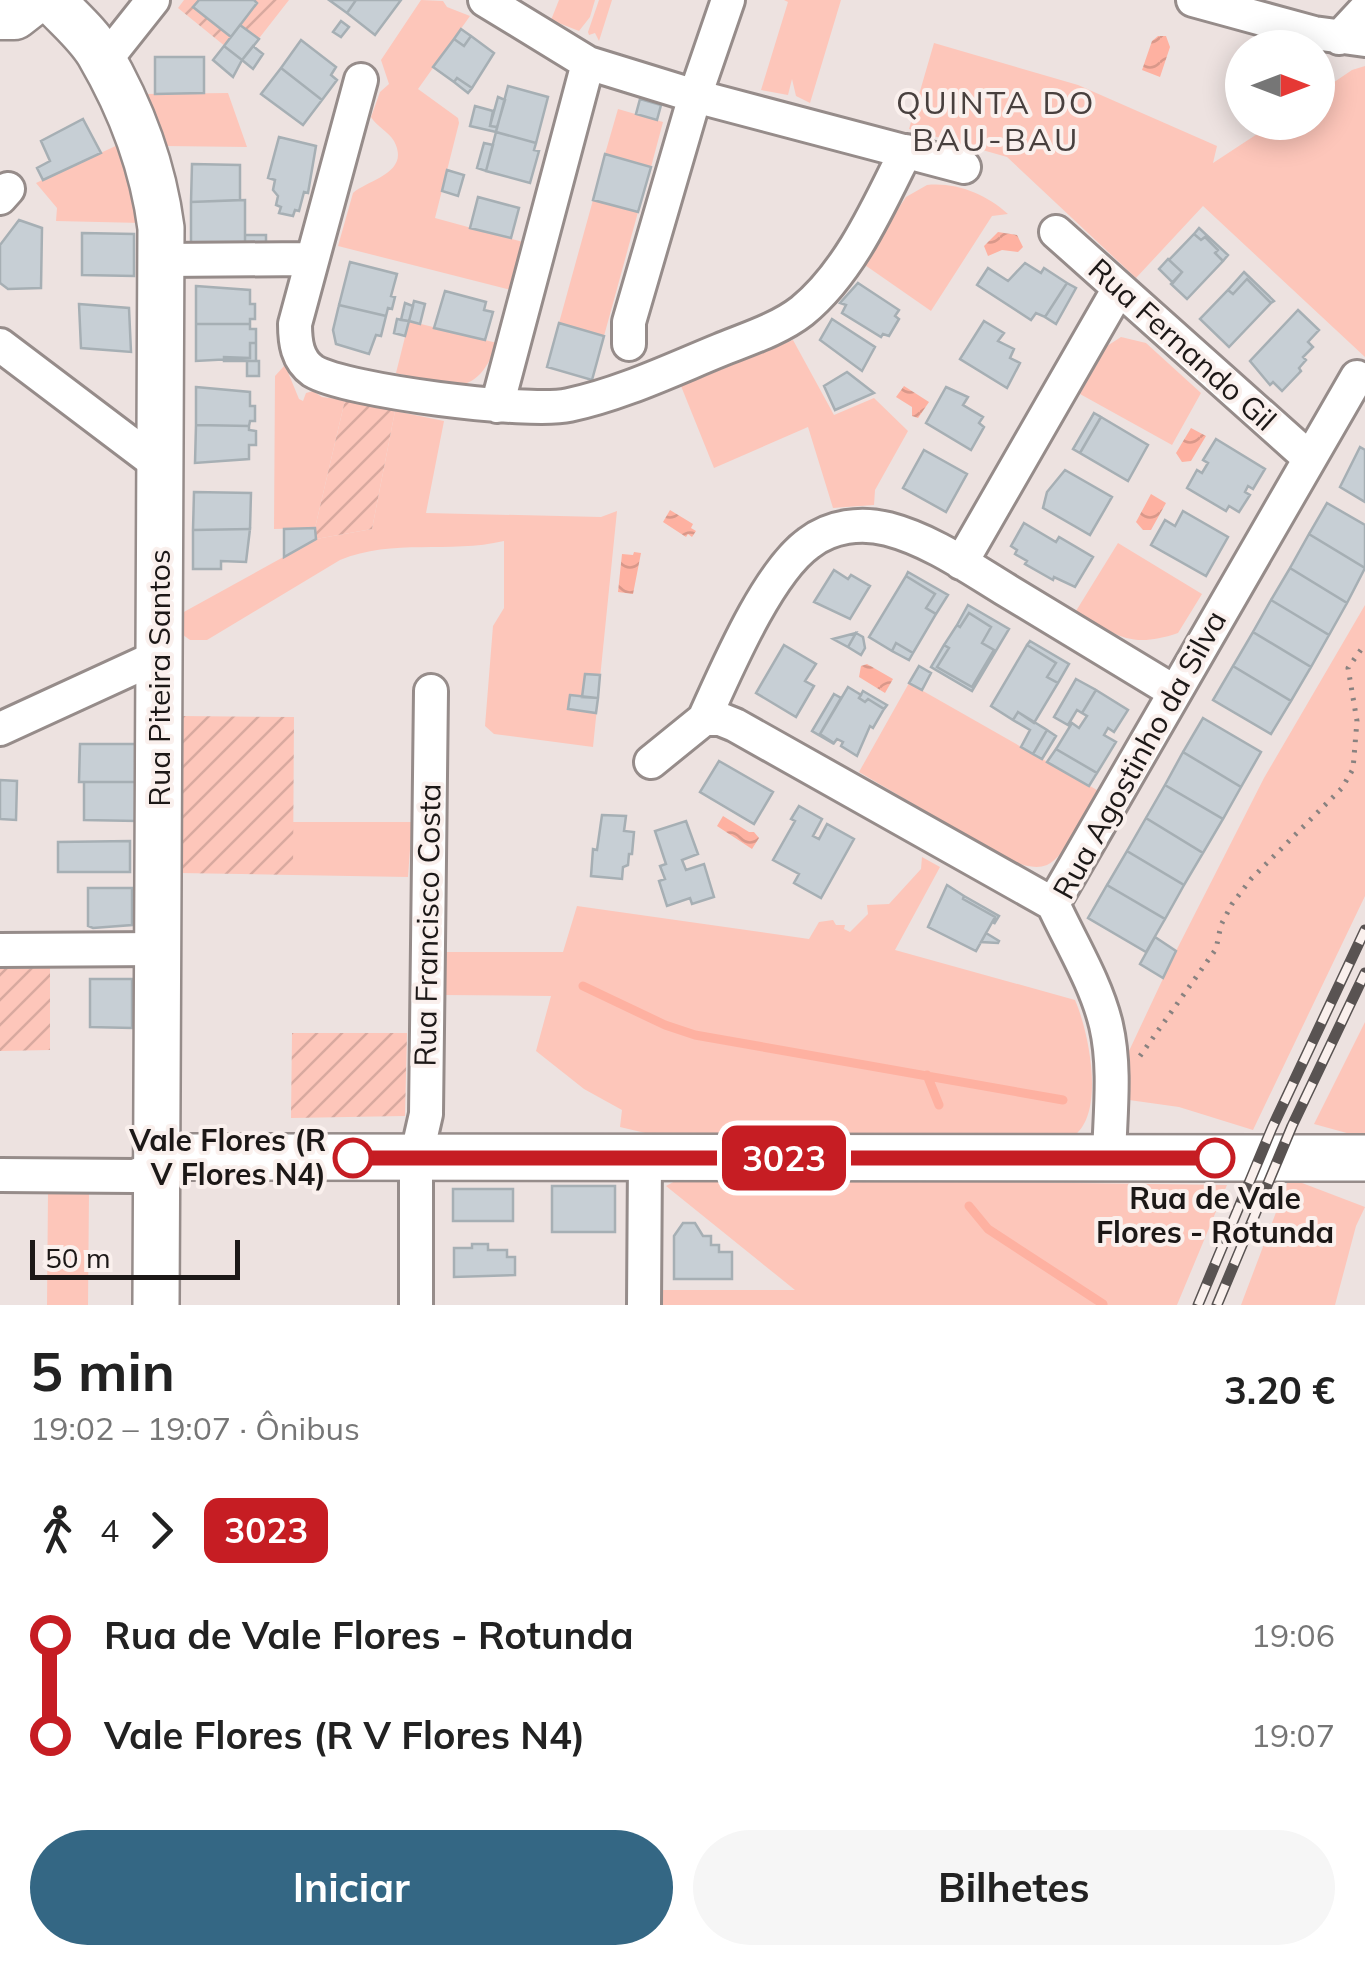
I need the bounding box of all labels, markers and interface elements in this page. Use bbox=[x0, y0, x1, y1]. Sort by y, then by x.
north arrow bbox=[1225, 30, 1335, 140]
map controls bbox=[1225, 30, 1335, 140]
district label: QUINTA DO BAU-BAU bbox=[896, 82, 1096, 159]
street label: Rua Fernando Gil bbox=[1081, 250, 1284, 439]
street label: Rua Piteira Santos bbox=[140, 549, 178, 807]
street label: Rua Agostinho da Silva bbox=[1044, 604, 1234, 905]
street label: Rua Francisco Costa bbox=[406, 783, 448, 1067]
place label: Vale Flores (R V Flores N4) bbox=[128, 1121, 326, 1193]
line badge: 3023 bbox=[714, 1126, 854, 1190]
text: 3023 bbox=[742, 1136, 826, 1180]
marker: Vale Flores (R V Flores N4) bbox=[334, 1139, 372, 1177]
marker: Rua de Vale Flores - Rotunda bbox=[1196, 1139, 1234, 1177]
place label: Rua de Vale Flores - Rotunda bbox=[1096, 1179, 1334, 1251]
scale bar bbox=[30, 1235, 240, 1280]
text: 50 m bbox=[45, 1240, 111, 1275]
text: 5 min bbox=[30, 1336, 175, 1405]
text: 3.20 € bbox=[1224, 1366, 1335, 1414]
text: 19:02 – 19:07 · Ônibus bbox=[30, 1408, 360, 1448]
icon: walk bbox=[30, 1503, 85, 1558]
icon: forward bbox=[134, 1503, 189, 1558]
text: 3023 bbox=[224, 1508, 308, 1552]
text: 4 bbox=[100, 1510, 119, 1550]
text: Rua de Vale Flores - Rotunda bbox=[104, 1611, 634, 1659]
text: 19:06 bbox=[1251, 1615, 1335, 1655]
text: Vale Flores (R V Flores N4) bbox=[104, 1711, 585, 1759]
text: 19:07 bbox=[1251, 1715, 1335, 1755]
button: Iniciar bbox=[30, 1830, 673, 1945]
button: Bilhetes bbox=[693, 1830, 1335, 1945]

